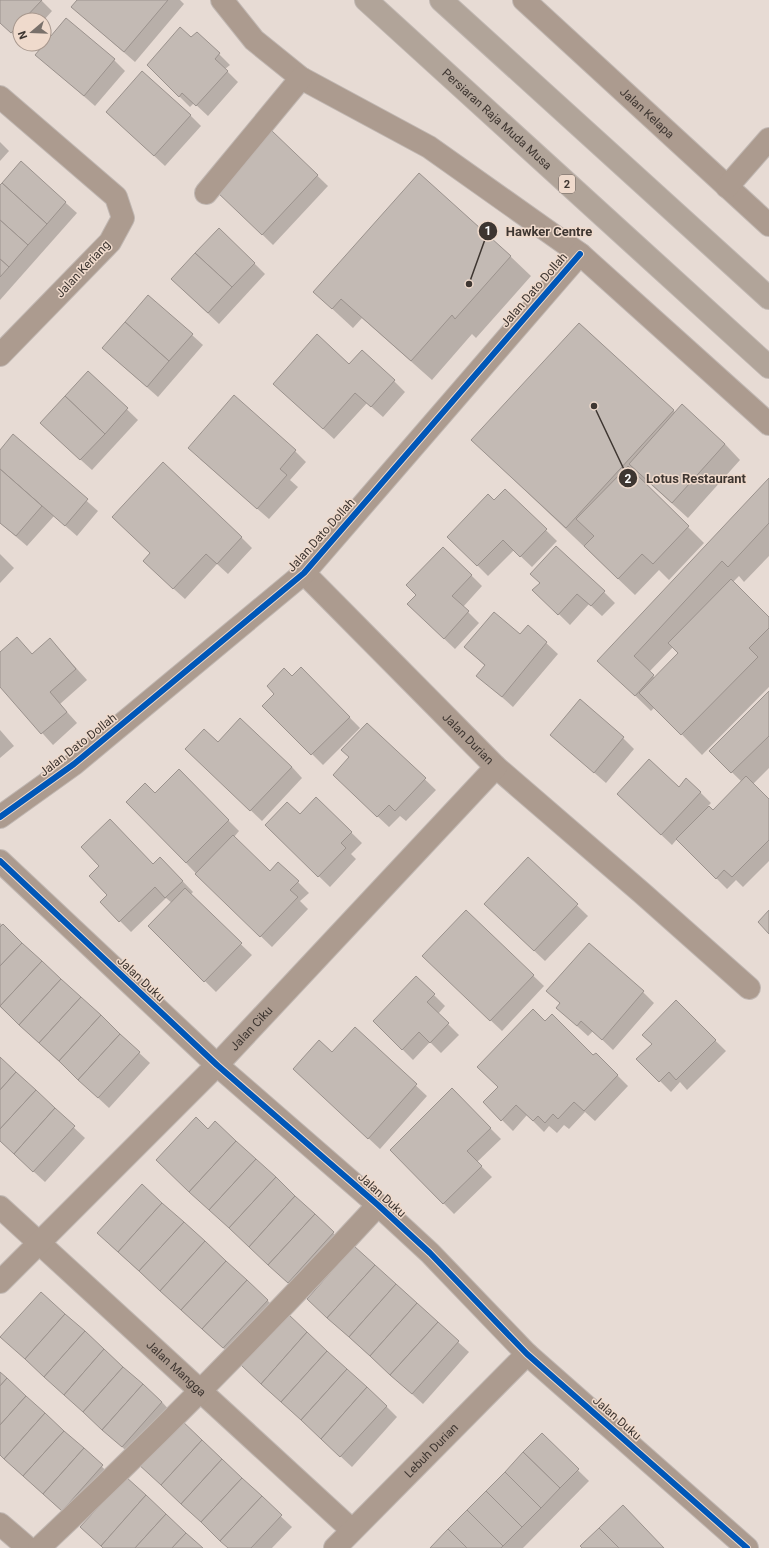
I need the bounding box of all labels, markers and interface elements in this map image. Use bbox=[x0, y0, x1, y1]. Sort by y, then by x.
north arrow bbox=[12, 12, 52, 52]
text: N bbox=[16, 29, 30, 41]
street label: Persiaran Raja Muda Musa bbox=[439, 66, 555, 173]
street label: Jalan Kelapa bbox=[617, 85, 677, 141]
road number: 2 bbox=[559, 175, 575, 193]
callout: Hawker Centre bbox=[478, 219, 600, 244]
text: 1 bbox=[485, 224, 491, 238]
text: Hawker Centre bbox=[506, 224, 592, 239]
street label: Jalan Keriang bbox=[53, 238, 113, 300]
street label: Jalan Dato Dollah bbox=[498, 250, 570, 330]
callout: Lotus Restaurant bbox=[618, 466, 754, 491]
text: Lotus Restaurant bbox=[646, 471, 747, 486]
text: 2 bbox=[625, 472, 632, 486]
street label: Jalan Dato Dollah bbox=[284, 495, 358, 575]
street label: Jalan Durian bbox=[439, 710, 496, 767]
street label: Jalan Dato Dollah bbox=[37, 711, 119, 779]
street label: Jalan Duku bbox=[115, 954, 167, 1004]
street label: Jalan Ciku bbox=[227, 1003, 275, 1054]
street label: Jalan Duku bbox=[355, 1170, 409, 1220]
street label: Jalan Mangga bbox=[143, 1338, 209, 1399]
street label: Jalan Duku bbox=[590, 1393, 644, 1443]
street label: Lebuh Durian bbox=[402, 1421, 461, 1481]

